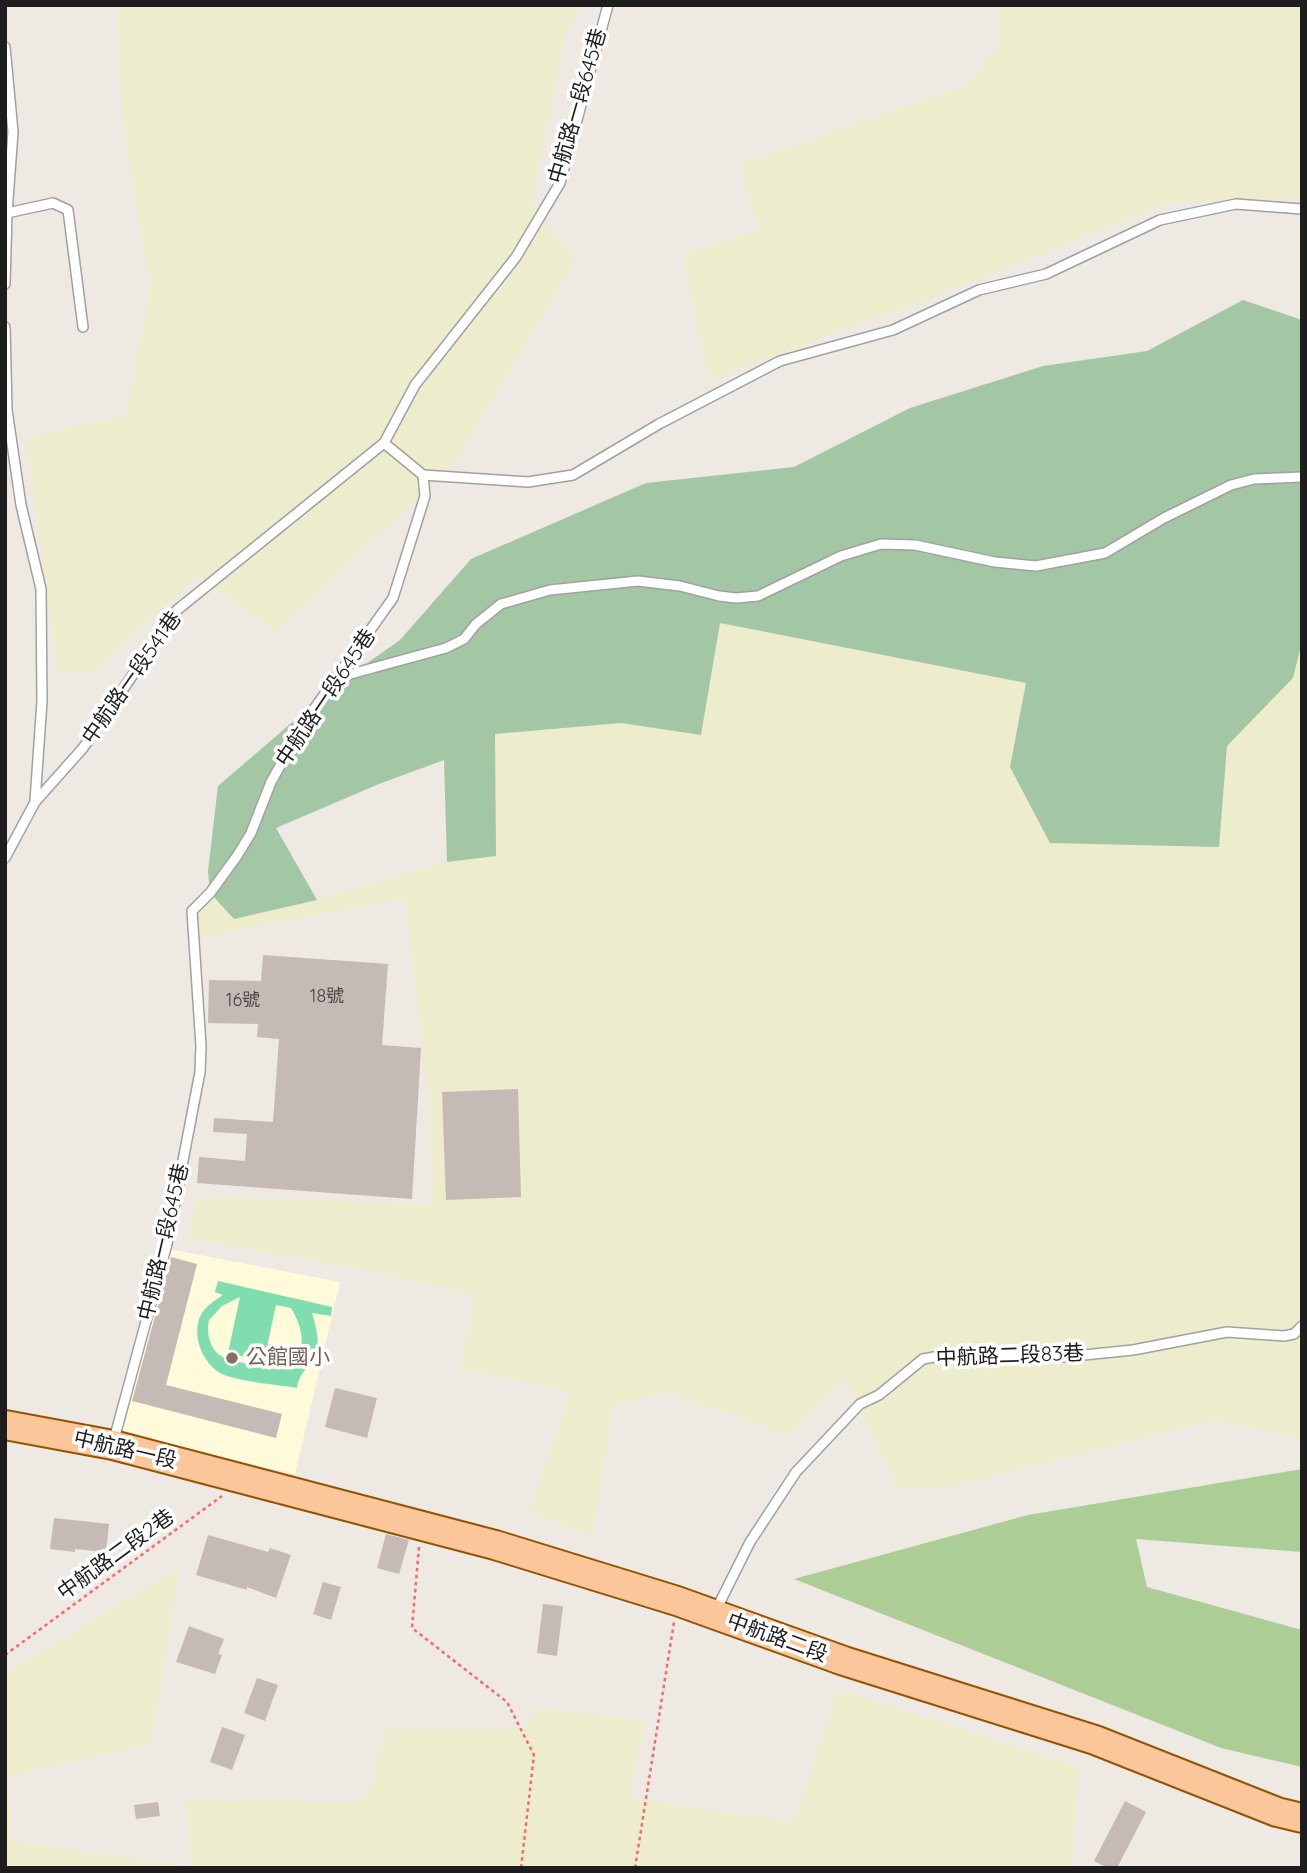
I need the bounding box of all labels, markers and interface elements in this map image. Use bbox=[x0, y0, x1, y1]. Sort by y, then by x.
street label: 中航路一段645巷 bbox=[544, 25, 612, 187]
street label: 中航路一段541巷 bbox=[77, 607, 187, 749]
street label: 中航路一段645巷 bbox=[271, 625, 381, 771]
house number: 18號 bbox=[310, 986, 344, 1008]
house number: 16號 bbox=[226, 990, 260, 1012]
street label: 中航路一段645巷 bbox=[134, 1161, 194, 1323]
street label: 中航路二段83巷 bbox=[935, 1341, 1085, 1371]
place label: 公館國小 bbox=[246, 1345, 330, 1371]
marker: 公館國小 bbox=[224, 1350, 240, 1366]
street label: 中航路一段 bbox=[71, 1426, 179, 1474]
street label: 中航路二段2巷 bbox=[53, 1504, 179, 1606]
street label: 中航路二段 bbox=[723, 1608, 831, 1668]

